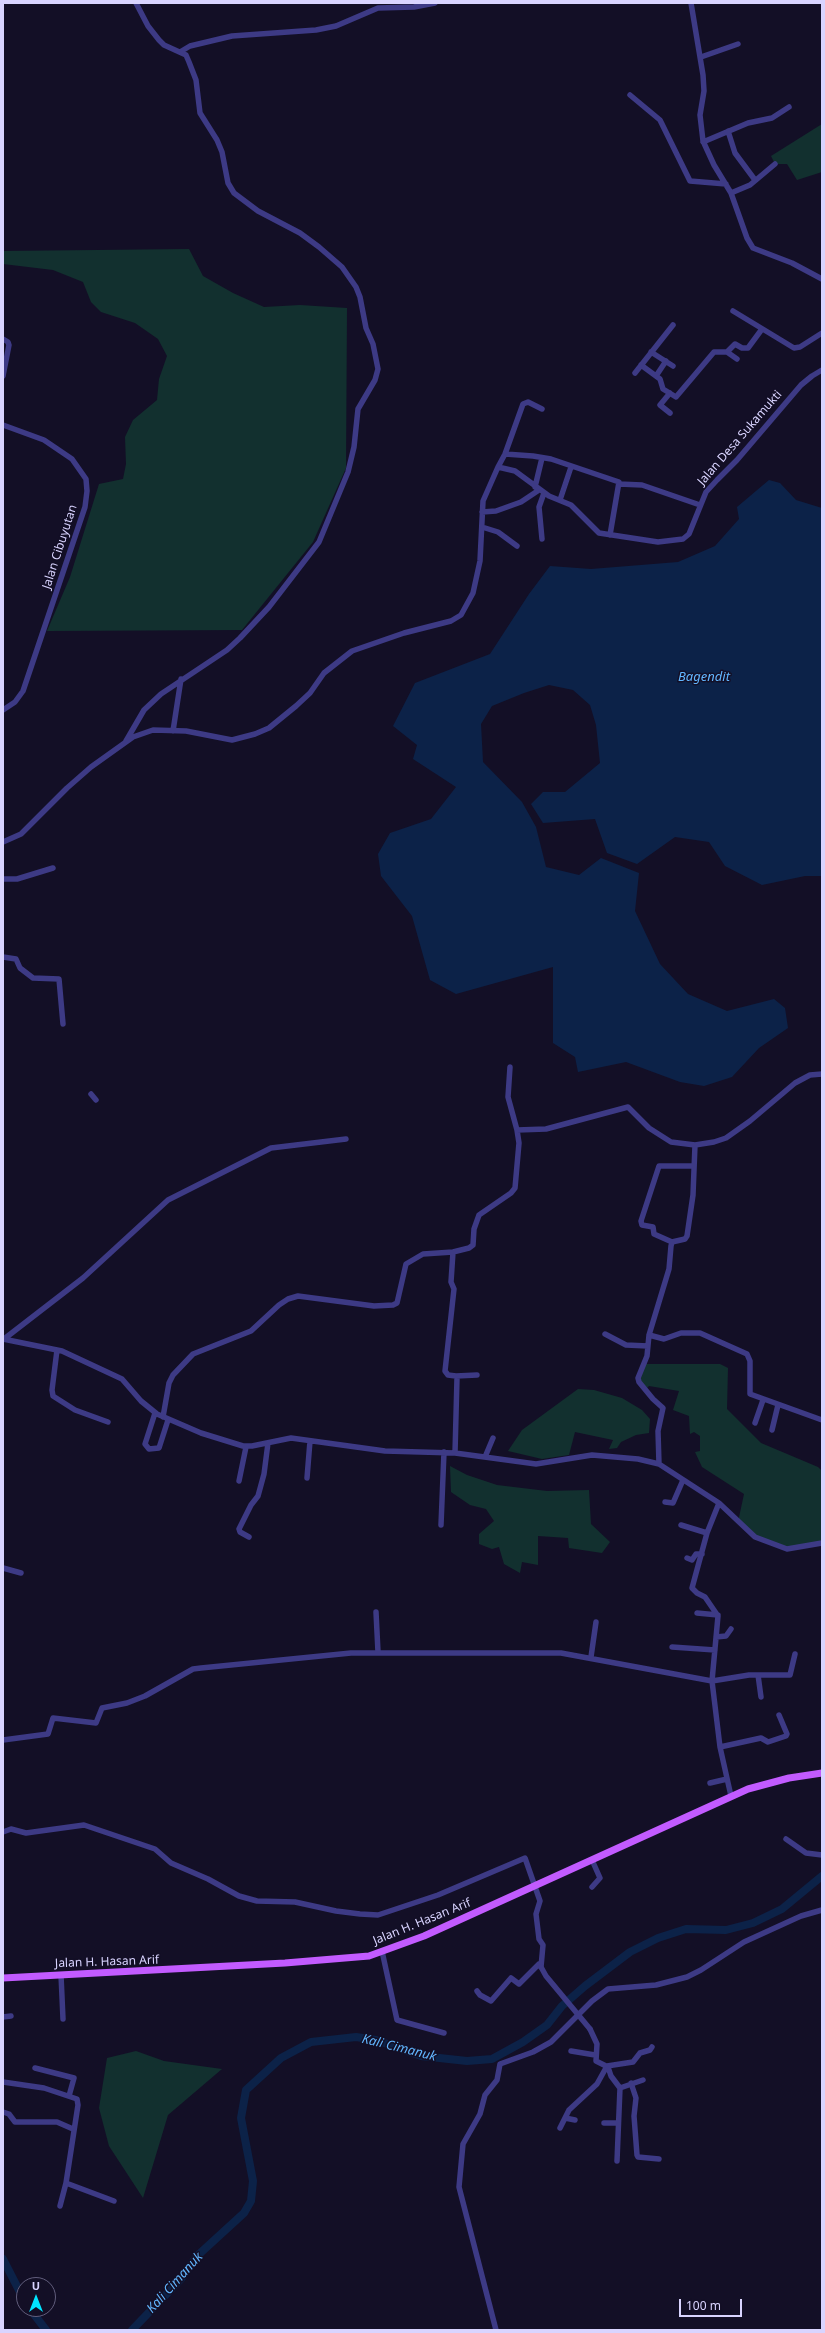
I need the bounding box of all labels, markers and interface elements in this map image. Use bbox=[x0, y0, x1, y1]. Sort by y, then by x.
street label: Jalan Desa Sukamukti bbox=[695, 388, 785, 488]
street label: Jalan Cibuyutan bbox=[40, 503, 80, 591]
water label: Bagendit bbox=[678, 669, 730, 685]
street label: Jalan H. Hasan Arif bbox=[371, 1896, 473, 1948]
street label: Jalan H. Hasan Arif bbox=[55, 1953, 159, 1971]
water label: Kali Cimanuk bbox=[360, 2031, 438, 2065]
water label: Kali Cimanuk bbox=[144, 2250, 206, 2316]
north arrow bbox=[16, 2277, 56, 2317]
text: U bbox=[32, 2278, 40, 2293]
scale bar bbox=[681, 2291, 744, 2317]
text: 100 m bbox=[686, 2297, 721, 2314]

